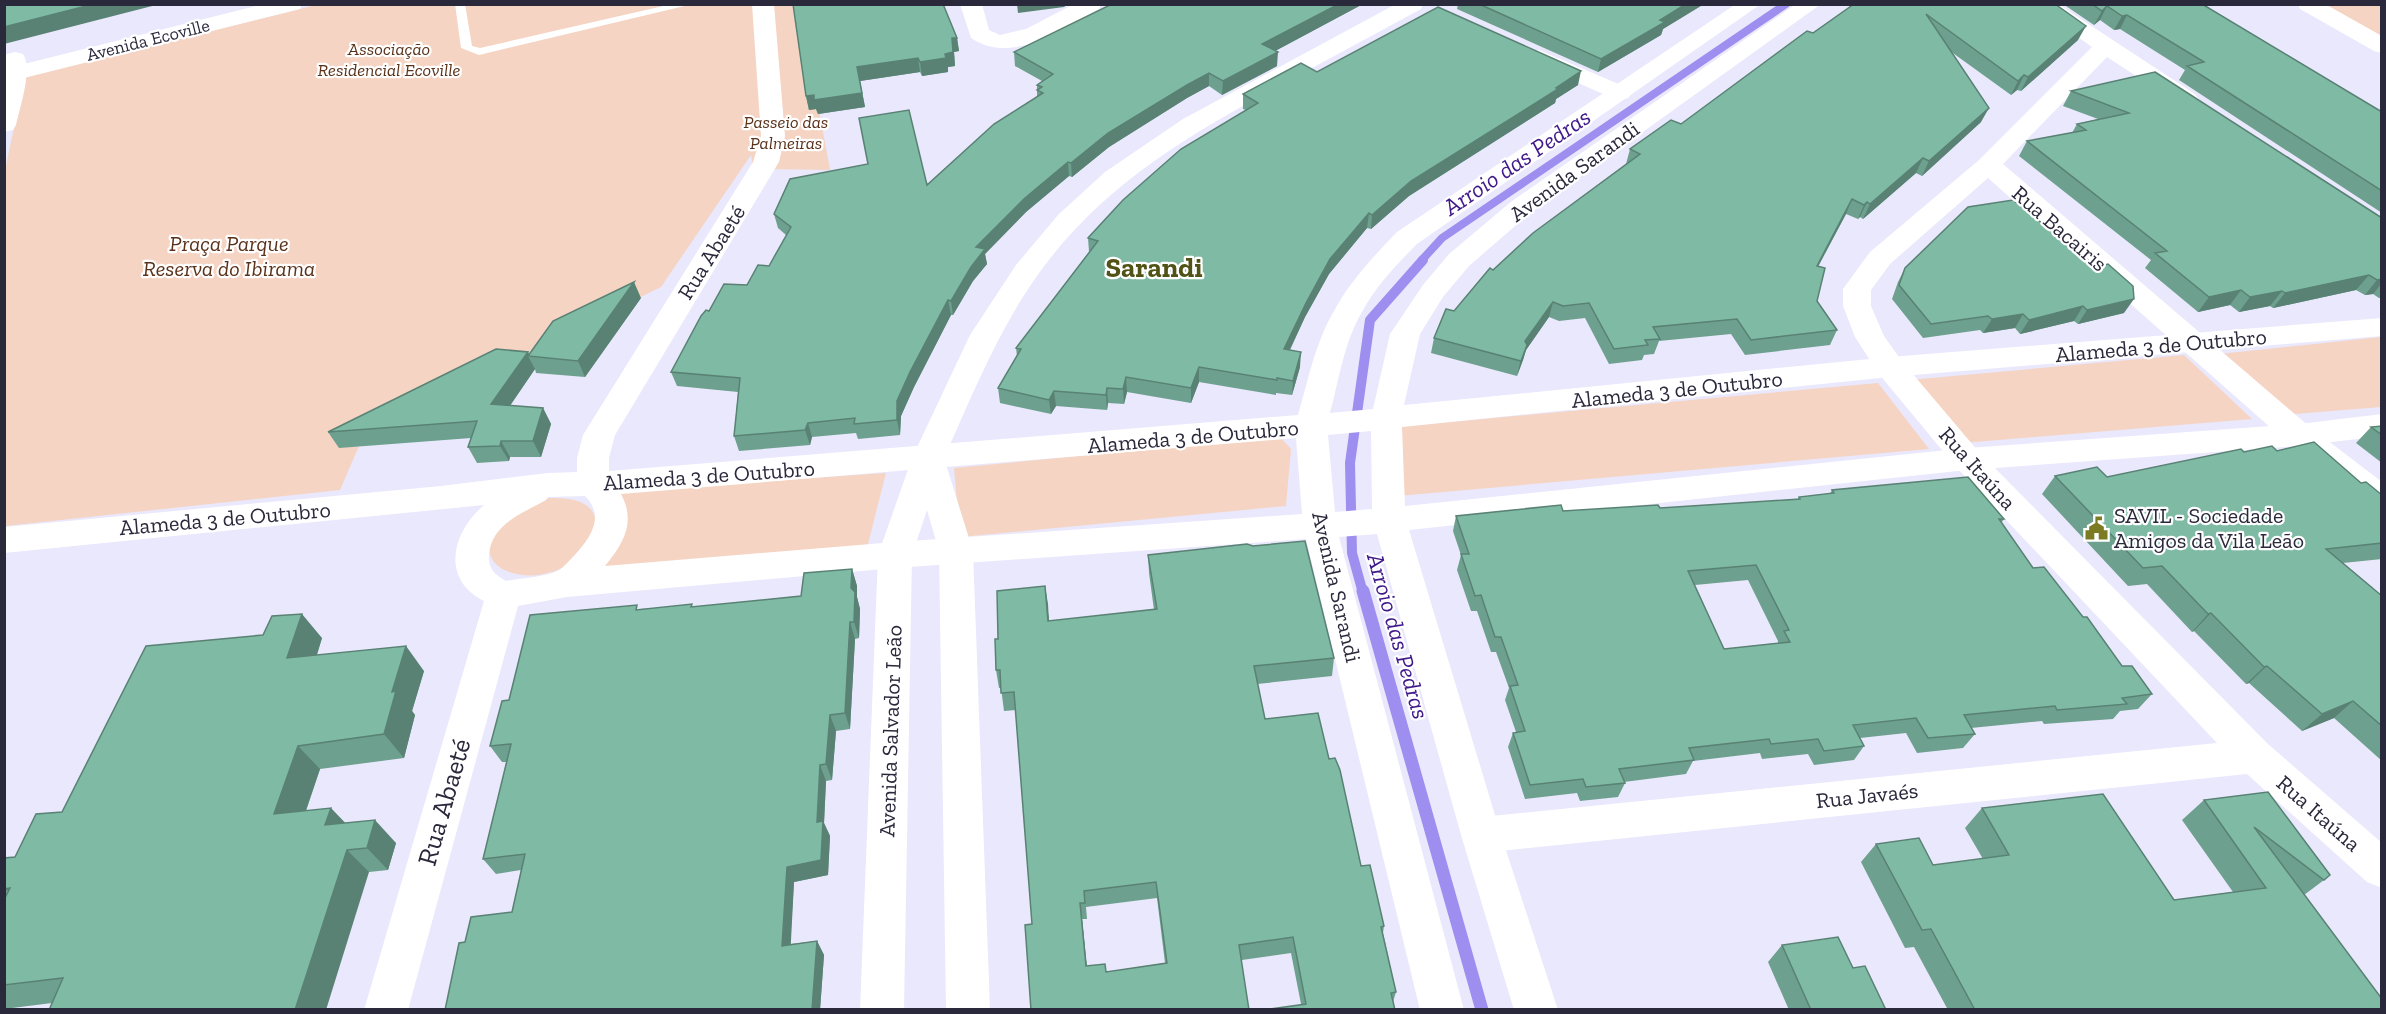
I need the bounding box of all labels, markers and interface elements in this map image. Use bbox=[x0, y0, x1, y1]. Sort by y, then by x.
street label: Avenida Ecoville bbox=[84, 14, 212, 66]
park label: Associação Residencial Ecoville bbox=[318, 38, 461, 81]
water label: Arroio das Pedras bbox=[1437, 102, 1596, 222]
park label: Passeio das Palmeiras bbox=[744, 111, 828, 154]
street label: Avenida Sarandi bbox=[1504, 115, 1644, 228]
street label: Rua Bacairis bbox=[2006, 180, 2113, 277]
street label: Rua Abaeté bbox=[672, 200, 751, 305]
park label: Praça Parque Reserva do Ibirama bbox=[143, 230, 315, 282]
district label: Sarandi bbox=[1105, 251, 1203, 284]
street label: Alameda 3 de Outubro bbox=[2054, 323, 2268, 368]
street label: Alameda 3 de Outubro bbox=[1570, 365, 1784, 414]
street label: Alameda 3 de Outubro bbox=[1086, 414, 1300, 459]
street label: Rua Itaúna bbox=[1933, 421, 2022, 516]
street label: Alameda 3 de Outubro bbox=[602, 455, 816, 496]
street label: Alameda 3 de Outubro bbox=[118, 496, 332, 541]
place label: SAVIL - Sociedade Amigos da Vila Leão bbox=[2114, 502, 2304, 554]
street label: Avenida Sarandi bbox=[1306, 509, 1367, 665]
public building icon: SAVIL - Sociedade Amigos da Vila Leão bbox=[2083, 515, 2109, 541]
water label: Arroio das Pedras bbox=[1361, 548, 1436, 722]
street label: Avenida Salvador Leão bbox=[873, 625, 908, 837]
street label: Rua Abaeté bbox=[411, 735, 477, 869]
street label: Rua Itaúna bbox=[2271, 770, 2367, 857]
street label: Rua Javaés bbox=[1815, 777, 1919, 814]

